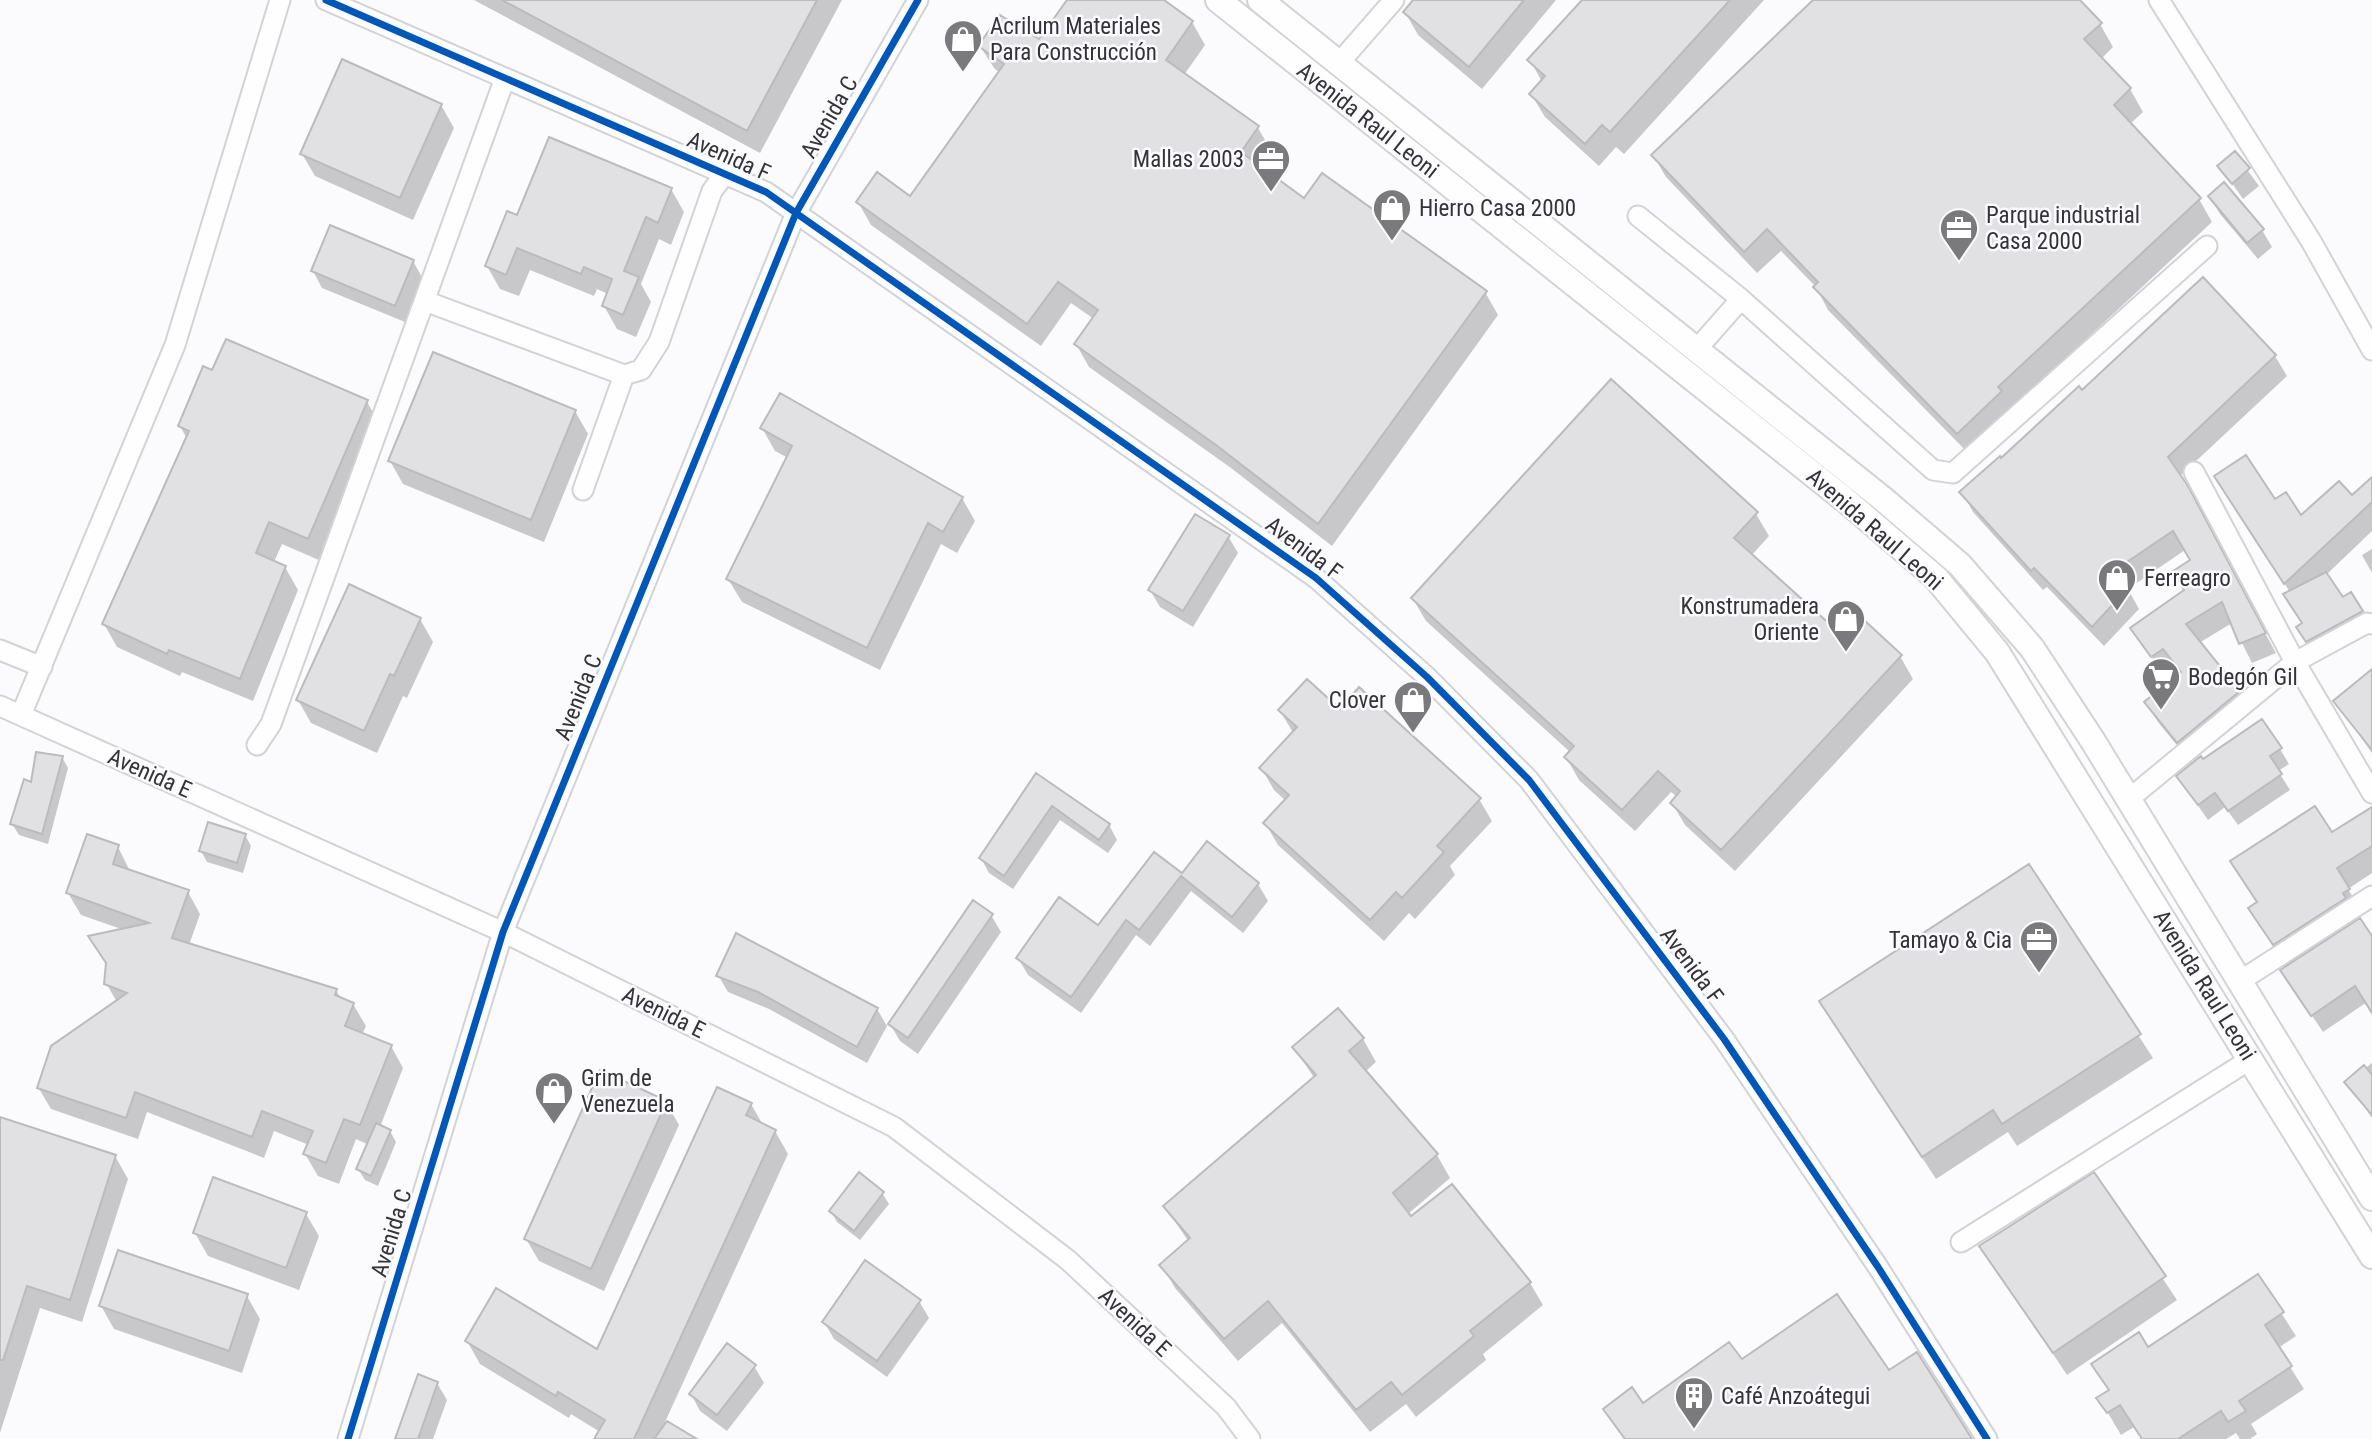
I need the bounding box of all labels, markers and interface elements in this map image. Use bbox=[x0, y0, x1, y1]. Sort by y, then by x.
place label: Acrilum Materiales Para Construcción bbox=[990, 13, 1161, 66]
shop icon: Acrilum Materiales Para Construcción bbox=[942, 18, 984, 73]
street label: Avenida Raul Leoni bbox=[1292, 57, 1444, 184]
street label: Avenida C bbox=[795, 71, 864, 163]
street label: Avenida F bbox=[683, 126, 775, 187]
office icon: Mallas 2003 bbox=[1250, 138, 1292, 193]
place label: Mallas 2003 bbox=[1133, 146, 1244, 173]
shop icon: Hierro Casa 2000 bbox=[1371, 187, 1413, 242]
place label: Hierro Casa 2000 bbox=[1419, 195, 1576, 222]
place label: Parque industrial Casa 2000 bbox=[1986, 202, 2140, 255]
office icon: Parque industrial Casa 2000 bbox=[1938, 207, 1980, 262]
street label: Avenida Raul Leoni bbox=[1801, 463, 1948, 596]
street label: Avenida F bbox=[1260, 511, 1347, 586]
shop icon: Ferreagro bbox=[2096, 557, 2138, 612]
place label: Ferreagro bbox=[2144, 565, 2231, 592]
place label: Konstrumadera Oriente bbox=[1681, 593, 1819, 646]
shop icon: Konstrumadera Oriente bbox=[1825, 598, 1867, 653]
street label: Avenida C bbox=[549, 650, 608, 744]
supermarket icon: Bodegón Gil bbox=[2140, 656, 2182, 711]
place label: Bodegón Gil bbox=[2188, 664, 2298, 691]
shop icon: Clover bbox=[1392, 679, 1434, 734]
place label: Clover bbox=[1329, 687, 1386, 714]
street label: Avenida E bbox=[104, 743, 196, 804]
street label: Avenida Raul Leoni bbox=[2148, 905, 2262, 1065]
office icon: Tamayo & Cia bbox=[2018, 919, 2060, 974]
street label: Avenida F bbox=[1654, 922, 1729, 1009]
place label: Tamayo & Cia bbox=[1889, 927, 2012, 954]
street label: Avenida E bbox=[618, 981, 710, 1044]
place label: Grim de Venezuela bbox=[581, 1065, 674, 1118]
shop icon: Grim de Venezuela bbox=[533, 1070, 575, 1125]
street label: Avenida C bbox=[365, 1186, 418, 1280]
street label: Avenida E bbox=[1093, 1282, 1176, 1362]
building icon: Café Anzoátegui bbox=[1673, 1375, 1715, 1430]
place label: Café Anzoátegui bbox=[1721, 1383, 1870, 1410]

